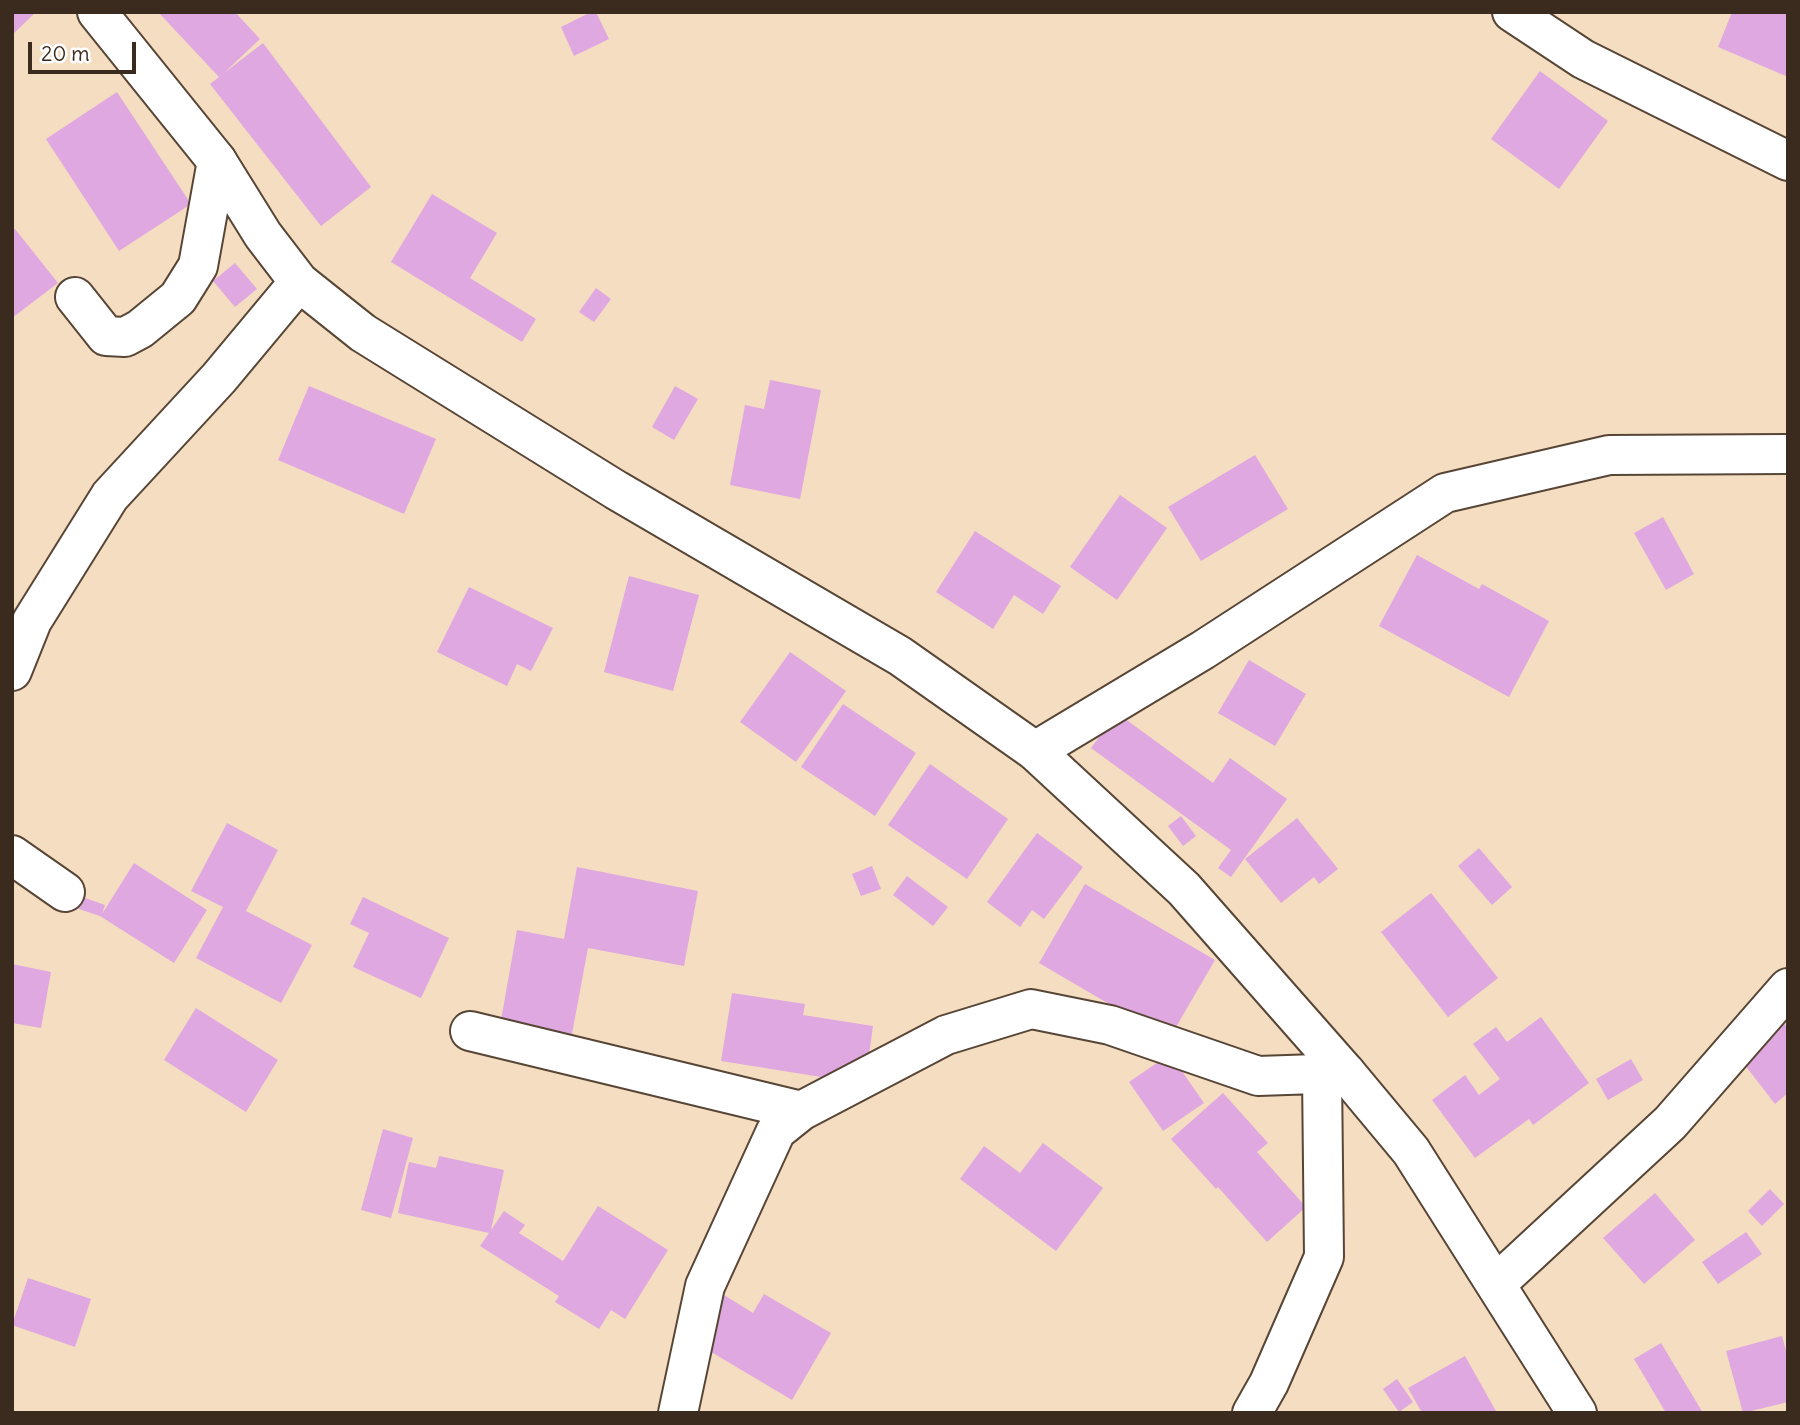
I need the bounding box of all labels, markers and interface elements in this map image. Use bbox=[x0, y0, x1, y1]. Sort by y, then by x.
scale bar bbox=[32, 28, 140, 72]
text: 20 m bbox=[41, 40, 90, 67]

